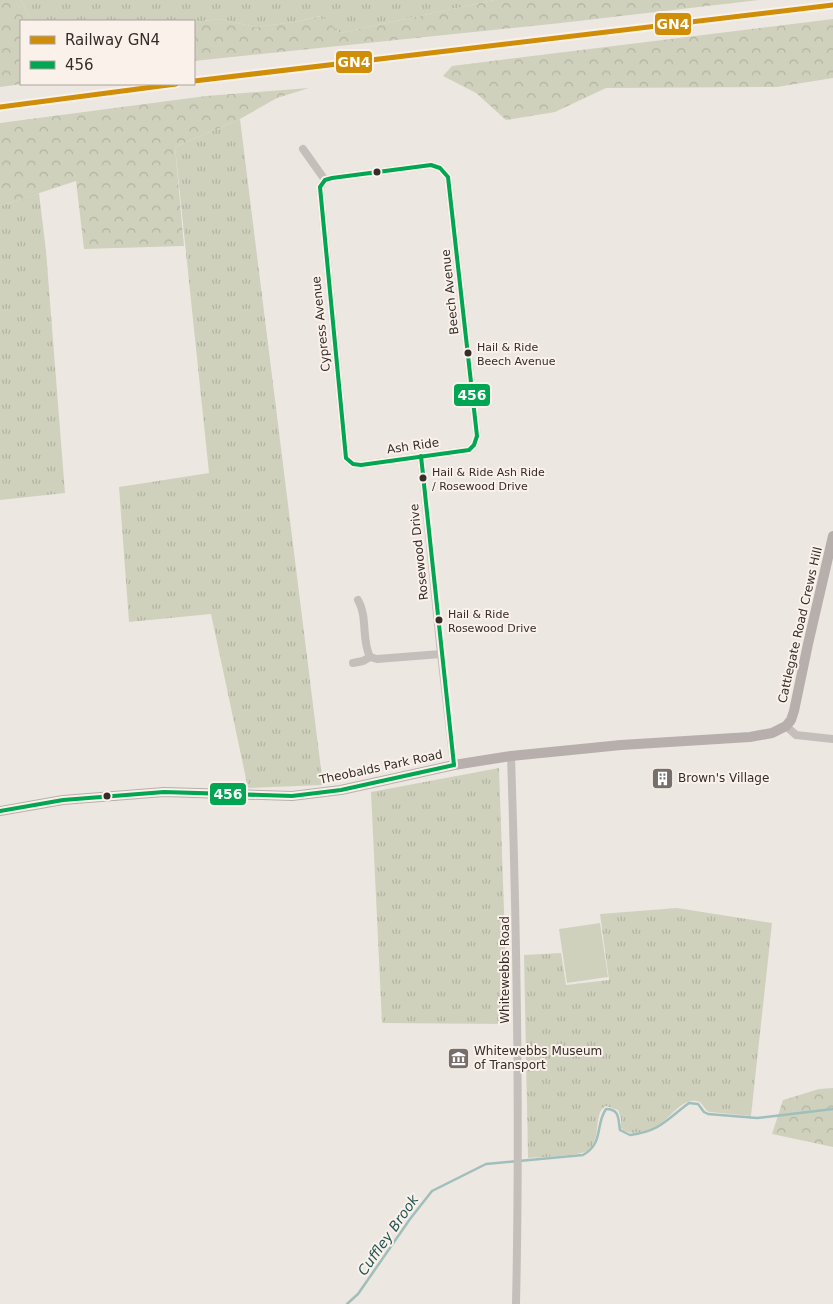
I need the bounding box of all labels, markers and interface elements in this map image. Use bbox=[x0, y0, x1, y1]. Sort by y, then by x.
line badge: GN4 bbox=[654, 12, 692, 36]
text: GN4 bbox=[657, 16, 690, 32]
legend bbox=[20, 20, 195, 85]
text: Railway GN4 bbox=[65, 31, 160, 49]
line badge: GN4 bbox=[335, 50, 373, 74]
text: GN4 bbox=[338, 54, 371, 70]
text: 456 bbox=[65, 56, 94, 74]
unlabelled marker bbox=[372, 167, 382, 177]
street label: Beech Avenue bbox=[439, 249, 461, 335]
street label: Cypress Avenue bbox=[309, 276, 333, 372]
place label: Hail & Ride Beech Avenue bbox=[477, 341, 556, 368]
marker: Hail & Ride Beech Avenue bbox=[463, 348, 473, 358]
line badge: 456 bbox=[453, 383, 491, 407]
text: 456 bbox=[457, 387, 487, 403]
street label: Ash Ride bbox=[386, 435, 440, 457]
place label: Hail & Ride Ash Ride / Rosewood Drive bbox=[432, 466, 545, 493]
marker: Hail & Ride Ash Ride / Rosewood Drive bbox=[418, 473, 428, 483]
street label: Rosewood Drive bbox=[407, 503, 431, 601]
street label: Cattlegate Road Crews Hill bbox=[775, 545, 825, 705]
place label: Hail & Ride Rosewood Drive bbox=[448, 608, 537, 635]
marker: Hail & Ride Rosewood Drive bbox=[434, 615, 444, 625]
street label: Theobalds Park Road bbox=[317, 747, 444, 787]
building icon: Brown's Village bbox=[650, 766, 674, 790]
place label: Brown's Village bbox=[678, 771, 769, 785]
line badge: 456 bbox=[209, 782, 247, 806]
text: 456 bbox=[213, 786, 243, 802]
unlabelled marker bbox=[102, 791, 112, 801]
street label: Whitewebbs Road bbox=[498, 916, 512, 1024]
place label: Whitewebbs Museum of Transport bbox=[474, 1044, 602, 1072]
museum icon: Whitewebbs Museum of Transport bbox=[446, 1046, 470, 1070]
water label: Cuffley Brook bbox=[354, 1191, 422, 1278]

